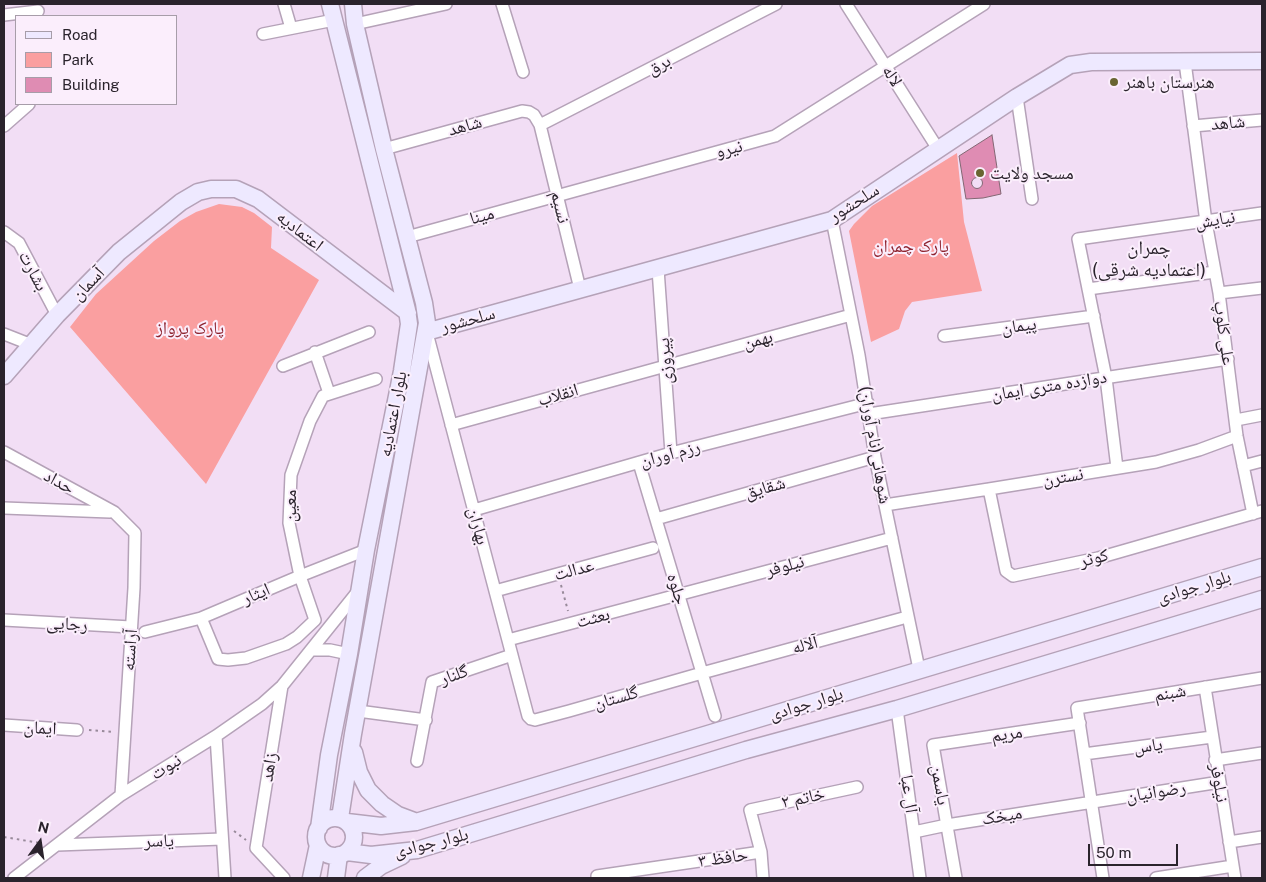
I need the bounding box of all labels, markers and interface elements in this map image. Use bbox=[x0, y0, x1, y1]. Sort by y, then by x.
legend bbox=[15, 15, 178, 105]
text: Road bbox=[62, 26, 98, 43]
street label: برق bbox=[643, 50, 675, 80]
text: Park bbox=[62, 51, 94, 68]
street label: لاله bbox=[877, 61, 907, 91]
place label: هنرستان باهنر bbox=[1124, 71, 1215, 93]
text: Building bbox=[62, 76, 120, 93]
marker: هنرستان باهنر bbox=[1108, 76, 1120, 88]
street label: شاهد bbox=[446, 111, 484, 141]
street label: شاهد bbox=[1210, 111, 1246, 135]
street label: نیرو bbox=[713, 135, 745, 163]
place label: مسجد ولایت bbox=[990, 162, 1074, 184]
marker: مسجد ولایت bbox=[974, 167, 986, 179]
street label: سلحشور bbox=[825, 179, 883, 227]
street label: نسیم bbox=[546, 188, 574, 226]
street label: مینا bbox=[467, 202, 497, 230]
street label: اعتمادیه bbox=[272, 206, 328, 256]
street label: نیایش bbox=[1193, 206, 1237, 234]
park label: پارک چمران bbox=[873, 235, 949, 257]
district label: چمران (اعتمادیه شرقی) bbox=[1092, 237, 1206, 281]
street label: بشارت bbox=[14, 247, 52, 295]
street label: آسمان bbox=[67, 263, 109, 305]
street label: علی کلوپ bbox=[1209, 300, 1239, 366]
street label: سلحشور bbox=[438, 302, 498, 338]
street label: پیمان bbox=[1000, 313, 1038, 339]
park label: پارک پرواز bbox=[156, 317, 224, 339]
street label: بهمن bbox=[741, 326, 775, 354]
street label: پیروزی bbox=[653, 337, 677, 385]
street label: دوازده متری ایمان bbox=[990, 366, 1108, 406]
street label: بلوار اعتمادیه bbox=[374, 369, 412, 459]
street label: انقلاب bbox=[535, 379, 581, 411]
street label: شوهانی(نام آوران) bbox=[854, 384, 896, 506]
street label: رزم آوران bbox=[637, 436, 703, 472]
street label: نسترن bbox=[1041, 463, 1085, 491]
street label: حداد bbox=[40, 465, 78, 499]
street label: شقایق bbox=[742, 472, 788, 504]
street label: معین bbox=[279, 490, 301, 522]
street label: بهاران bbox=[463, 505, 493, 547]
street label: کوثر bbox=[1077, 544, 1111, 572]
street label: نیلوفر bbox=[763, 551, 807, 581]
street label: عدالت bbox=[552, 554, 596, 586]
street label: بلوار جوادی bbox=[1154, 566, 1234, 608]
street label: جلوه bbox=[662, 571, 692, 607]
street label: ایثار bbox=[239, 579, 273, 609]
street label: بعثت bbox=[574, 603, 612, 633]
street label: رجایی bbox=[46, 612, 88, 636]
street label: آراسته bbox=[118, 628, 142, 672]
street label: آلاله bbox=[790, 631, 820, 659]
street label: گلنار bbox=[437, 660, 471, 690]
street label: شبنم bbox=[1153, 680, 1187, 706]
street label: گلستان bbox=[591, 681, 641, 715]
street label: بلوار جوادی bbox=[766, 683, 846, 725]
street label: ایمان bbox=[23, 716, 57, 740]
street label: مریم bbox=[990, 721, 1024, 747]
street label: یاس bbox=[1132, 733, 1164, 759]
street label: نبوت bbox=[146, 749, 186, 785]
street label: زاهد bbox=[256, 751, 282, 783]
street label: نیلوفر bbox=[1205, 762, 1233, 804]
street label: یاسمن bbox=[926, 763, 954, 807]
street label: آل عبا bbox=[896, 774, 922, 814]
street label: رضوانیان bbox=[1125, 777, 1187, 807]
street label: خاتم ۲ bbox=[779, 783, 827, 813]
street label: میخک bbox=[980, 802, 1024, 830]
north arrow bbox=[15, 817, 65, 867]
text: N bbox=[36, 818, 51, 837]
street label: بلوار جوادی bbox=[391, 823, 471, 863]
street label: یاسر bbox=[144, 830, 174, 852]
scale bar bbox=[1091, 834, 1181, 866]
street label: حافظ ۳ bbox=[697, 844, 749, 872]
text: 50 m bbox=[1096, 844, 1131, 861]

